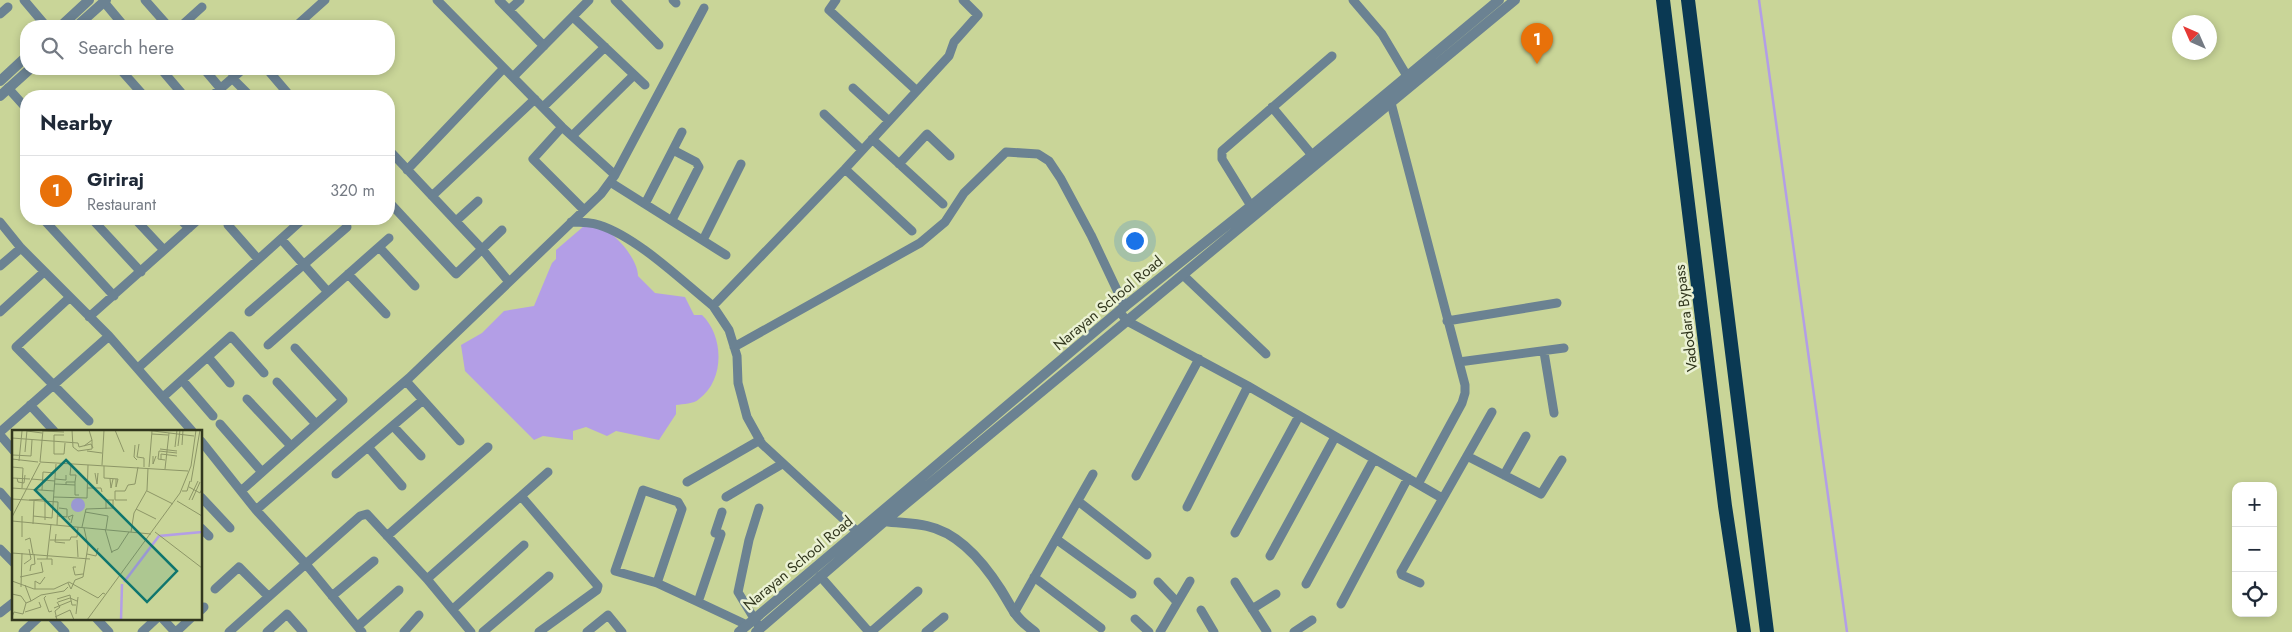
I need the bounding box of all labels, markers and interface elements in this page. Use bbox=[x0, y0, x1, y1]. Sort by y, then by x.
north arrow bbox=[2172, 15, 2217, 60]
search box bbox=[20, 20, 395, 75]
pin: 1 bbox=[1521, 23, 1553, 64]
icon: search bbox=[38, 34, 66, 62]
text: Search here bbox=[78, 34, 174, 61]
text: Nearby bbox=[40, 108, 112, 138]
text: Giriraj bbox=[87, 166, 144, 193]
text: 1 bbox=[52, 179, 60, 202]
text: 320 m bbox=[330, 179, 375, 202]
text: Restaurant bbox=[87, 193, 156, 216]
your location bbox=[1122, 228, 1148, 254]
street label: Narayan School Road bbox=[1048, 250, 1168, 356]
street label: Vadodara Bypass bbox=[1669, 263, 1703, 373]
inset map bbox=[12, 430, 202, 620]
map controls bbox=[2232, 482, 2277, 617]
button: + bbox=[2232, 482, 2277, 527]
street label: Narayan School Road bbox=[738, 510, 858, 616]
button: − bbox=[2232, 527, 2277, 572]
button: locate bbox=[2232, 572, 2277, 617]

